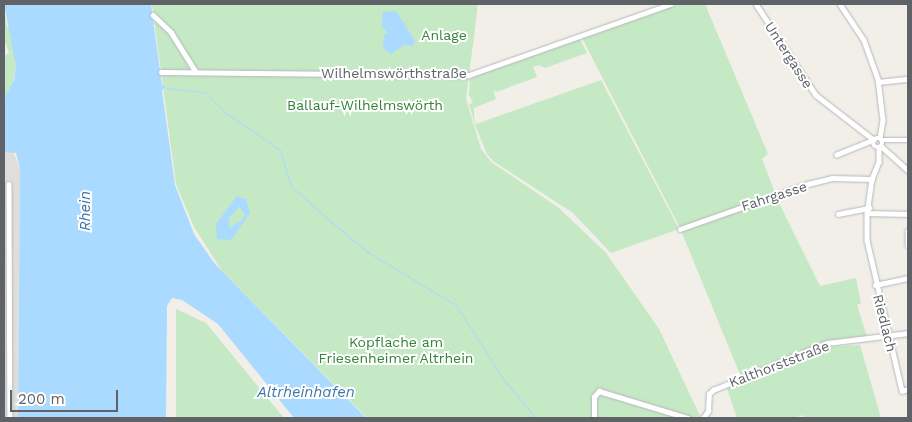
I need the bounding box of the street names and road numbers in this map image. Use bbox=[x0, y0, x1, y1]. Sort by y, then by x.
street label: Untergasse bbox=[761, 19, 817, 91]
street label: Wilhelmswörthstraße bbox=[321, 65, 467, 81]
street label: Fahrgasse bbox=[739, 178, 809, 214]
street label: Riedlach bbox=[870, 293, 900, 353]
street label: Kalthorststraße bbox=[727, 337, 831, 391]

